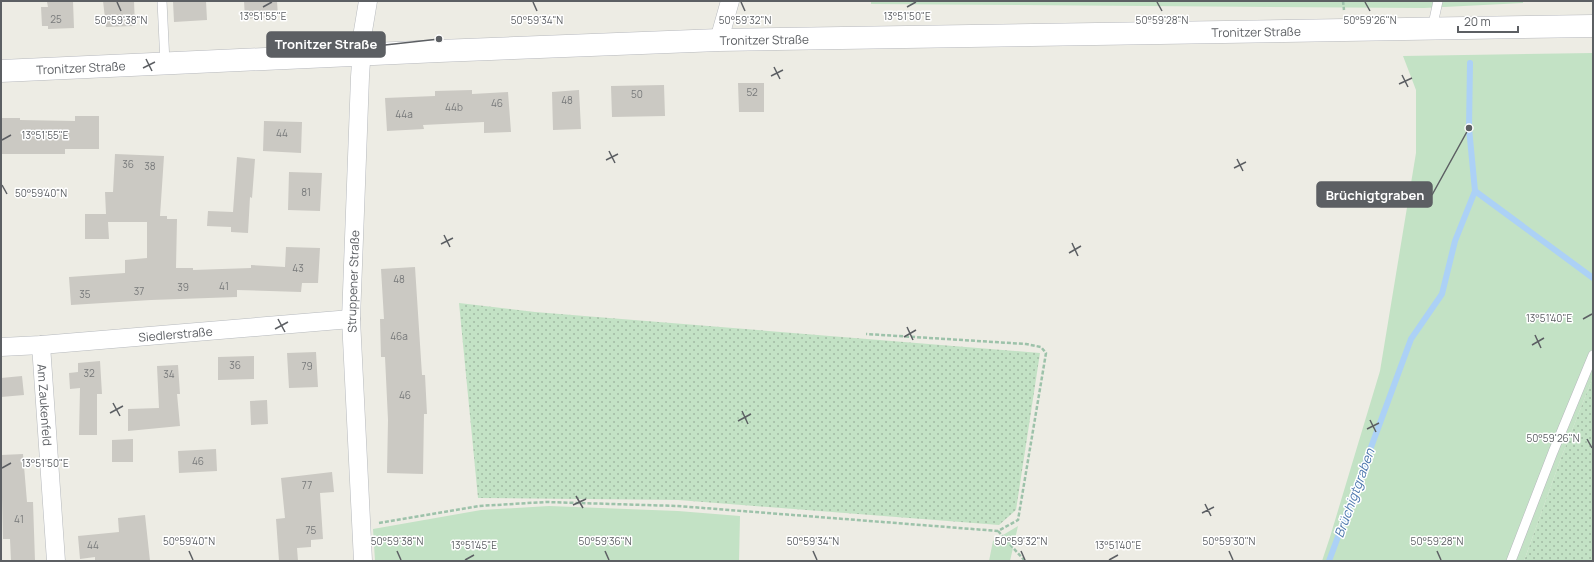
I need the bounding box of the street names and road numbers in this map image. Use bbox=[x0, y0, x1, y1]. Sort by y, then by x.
street label: Tronitzer Straße bbox=[1211, 22, 1301, 41]
street label: Tronitzer Straße bbox=[719, 30, 809, 48]
street label: Tronitzer Straße bbox=[36, 57, 126, 78]
street label: Struppener Straße bbox=[342, 230, 363, 333]
street label: Siedlerstraße bbox=[138, 322, 213, 345]
street label: Am Zaukenfeld bbox=[34, 363, 56, 446]

